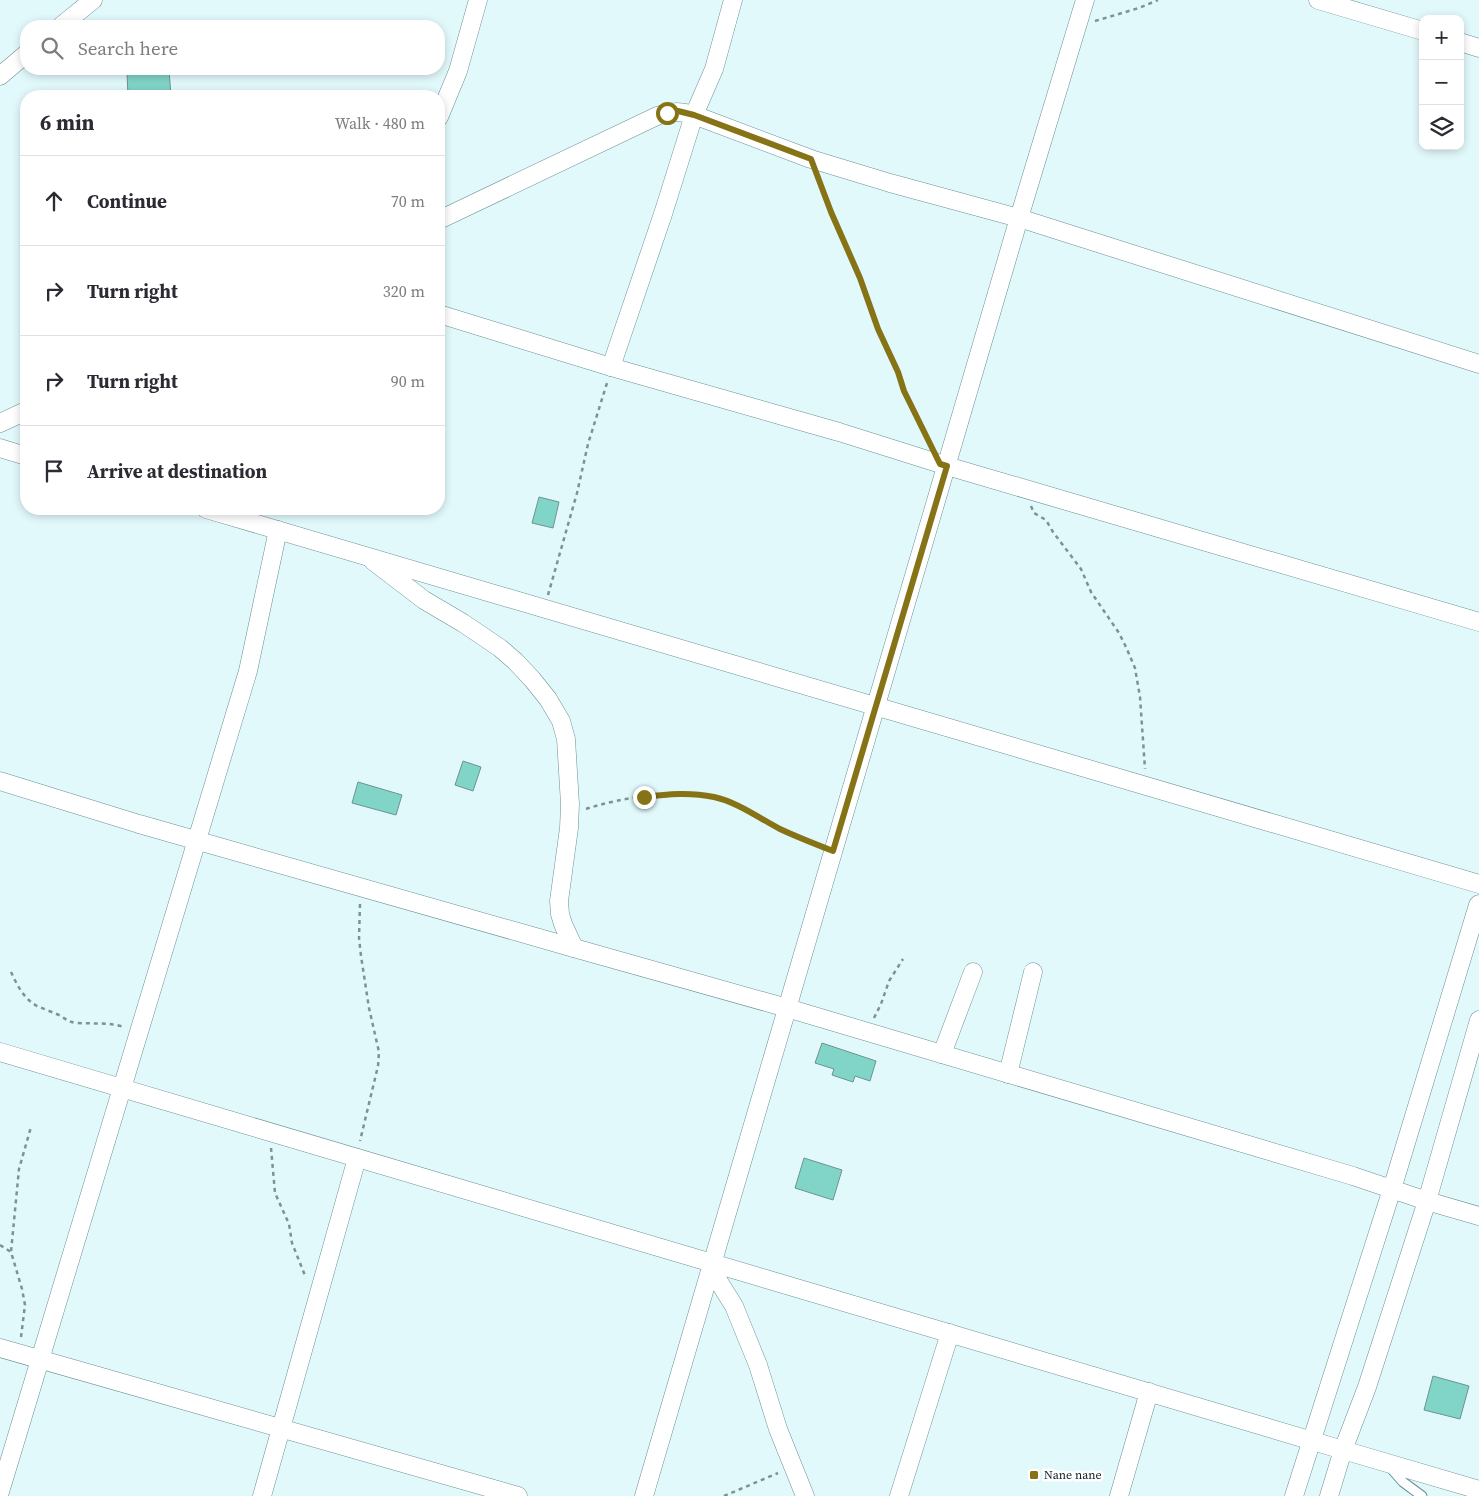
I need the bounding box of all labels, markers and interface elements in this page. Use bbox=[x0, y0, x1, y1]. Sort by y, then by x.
map controls bbox=[1419, 15, 1464, 150]
button: + bbox=[1419, 15, 1464, 60]
search box bbox=[20, 20, 445, 75]
icon: search bbox=[38, 34, 66, 62]
text: Search here bbox=[78, 35, 178, 61]
button: − bbox=[1419, 60, 1464, 105]
route start bbox=[656, 102, 679, 125]
button: layers bbox=[1419, 105, 1464, 150]
text: 6 min bbox=[40, 108, 95, 137]
text: Walk · 480 m bbox=[335, 112, 425, 134]
icon: ahead bbox=[40, 187, 68, 215]
text: Continue bbox=[87, 188, 167, 214]
text: 70 m bbox=[391, 190, 425, 212]
icon: right bbox=[40, 277, 68, 305]
text: Turn right bbox=[87, 278, 178, 304]
text: 320 m bbox=[383, 280, 425, 302]
icon: right bbox=[40, 367, 68, 395]
text: Turn right bbox=[87, 368, 178, 394]
text: 90 m bbox=[391, 370, 425, 392]
icon: arrive bbox=[40, 457, 68, 485]
text: Arrive at destination bbox=[87, 458, 267, 484]
route end bbox=[633, 786, 656, 809]
place label: Nane nane bbox=[1044, 1467, 1102, 1483]
marker: Nane nane bbox=[1028, 1469, 1040, 1481]

